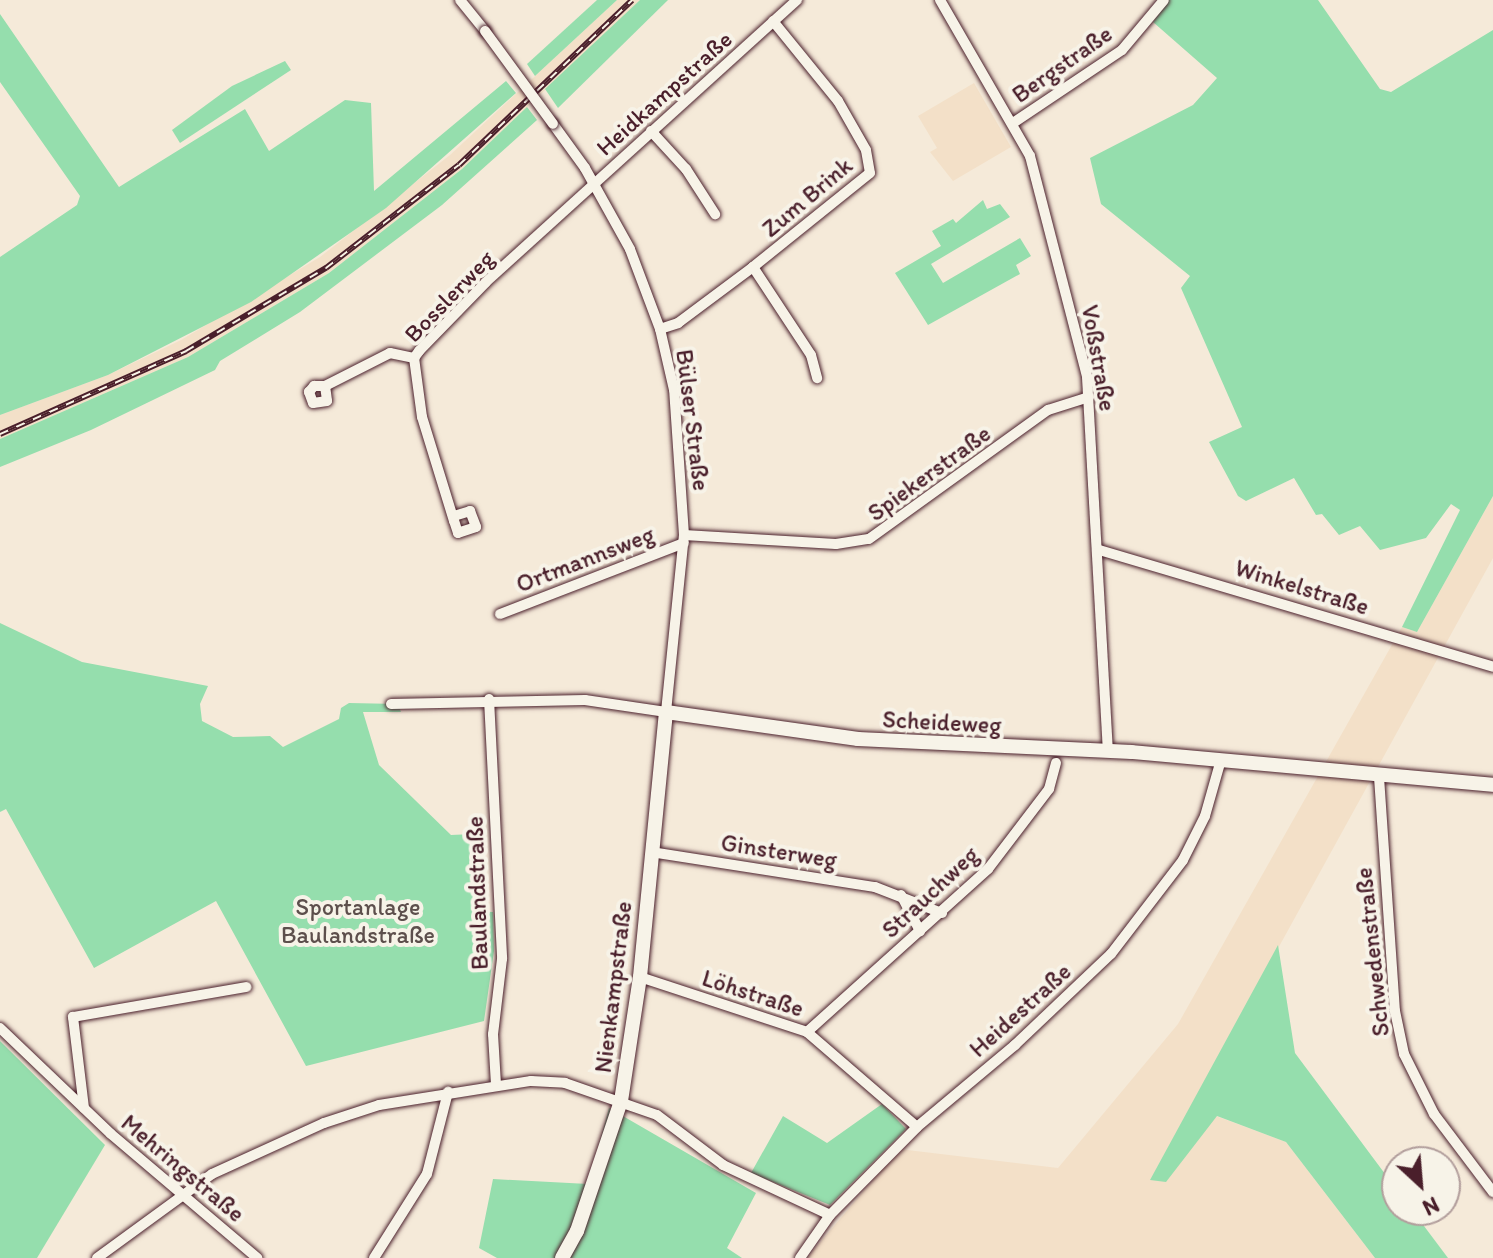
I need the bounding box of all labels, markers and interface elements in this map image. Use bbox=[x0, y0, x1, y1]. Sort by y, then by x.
street label: Bergstraße bbox=[1006, 19, 1118, 109]
street label: Heidkampstraße bbox=[590, 24, 738, 162]
street label: Zum Brink bbox=[756, 151, 858, 243]
street label: Bosslerweg bbox=[398, 244, 500, 348]
street label: Voßstraße bbox=[1075, 303, 1123, 413]
street label: Bülser Straße bbox=[670, 347, 716, 493]
street label: Spiekerstraße bbox=[862, 419, 996, 527]
street label: Ortmannsweg bbox=[512, 519, 658, 599]
street label: Winkelstraße bbox=[1232, 553, 1372, 621]
street label: Scheideweg bbox=[882, 705, 1002, 739]
street label: Baulandstraße bbox=[460, 816, 494, 970]
street label: Ginsterweg bbox=[719, 828, 839, 874]
street label: Strauchweg bbox=[876, 840, 984, 944]
street label: Schwedenstraße bbox=[1349, 866, 1395, 1038]
park label: Sportanlage Baulandstraße bbox=[281, 893, 435, 949]
street label: Nienkampstraße bbox=[588, 900, 638, 1074]
street label: Heidestraße bbox=[963, 957, 1077, 1063]
street label: Löhstraße bbox=[699, 963, 807, 1023]
street label: Mehringstraße bbox=[115, 1108, 251, 1228]
north arrow bbox=[1381, 1146, 1461, 1226]
text: N bbox=[1418, 1191, 1443, 1222]

